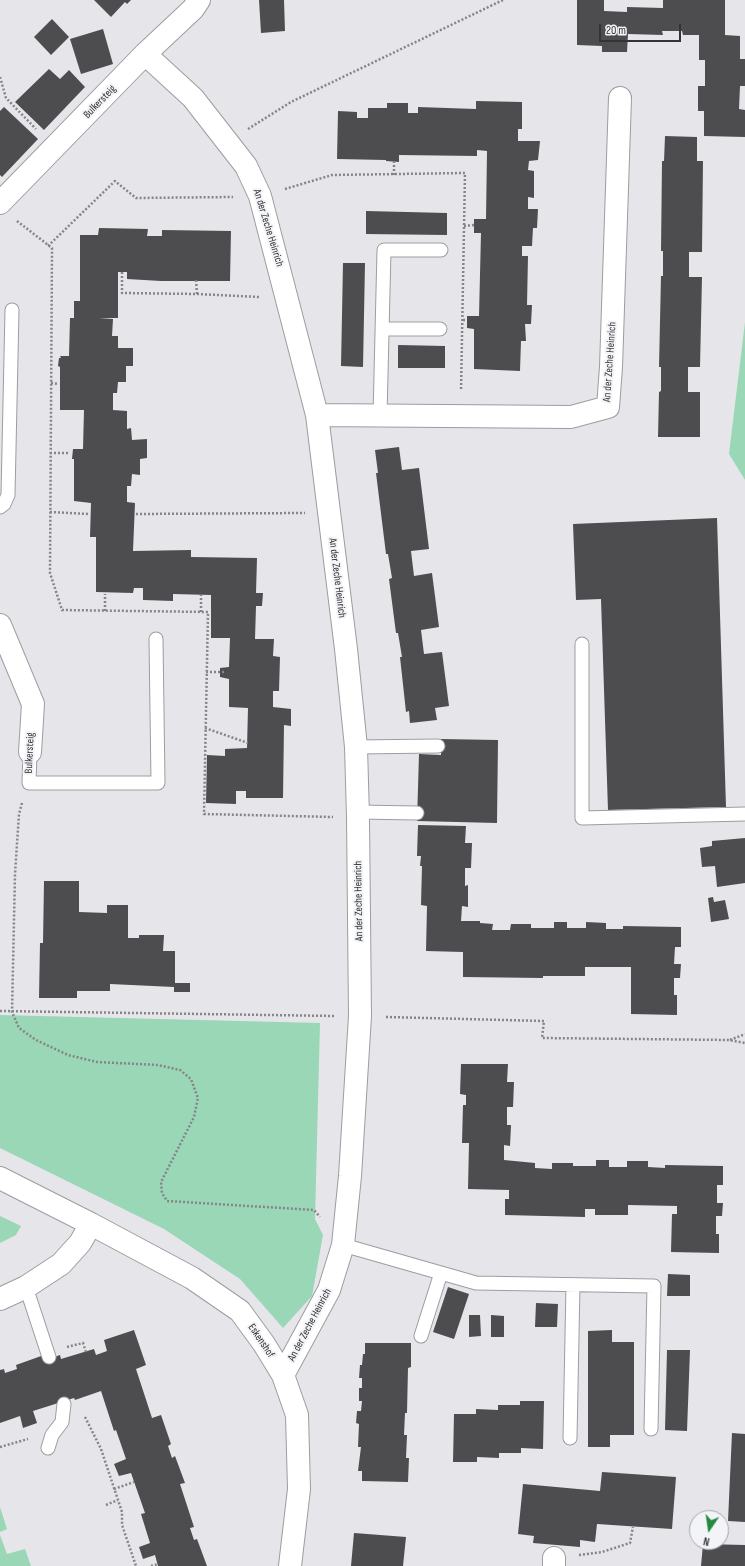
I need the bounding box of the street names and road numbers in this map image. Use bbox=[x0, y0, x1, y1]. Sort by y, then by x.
street label: Bulkersteig bbox=[81, 83, 119, 121]
street label: An der Zeche Heinrich bbox=[250, 188, 286, 268]
street label: An der Zeche Heinrich bbox=[601, 321, 619, 403]
street label: An der Zeche Heinrich bbox=[326, 537, 348, 619]
street label: Bulkersteig bbox=[22, 732, 38, 774]
street label: An der Zeche Heinrich bbox=[352, 861, 366, 941]
street label: An der Zeche Heinrich bbox=[285, 1286, 335, 1364]
street label: Eskenshof bbox=[245, 1322, 277, 1360]

